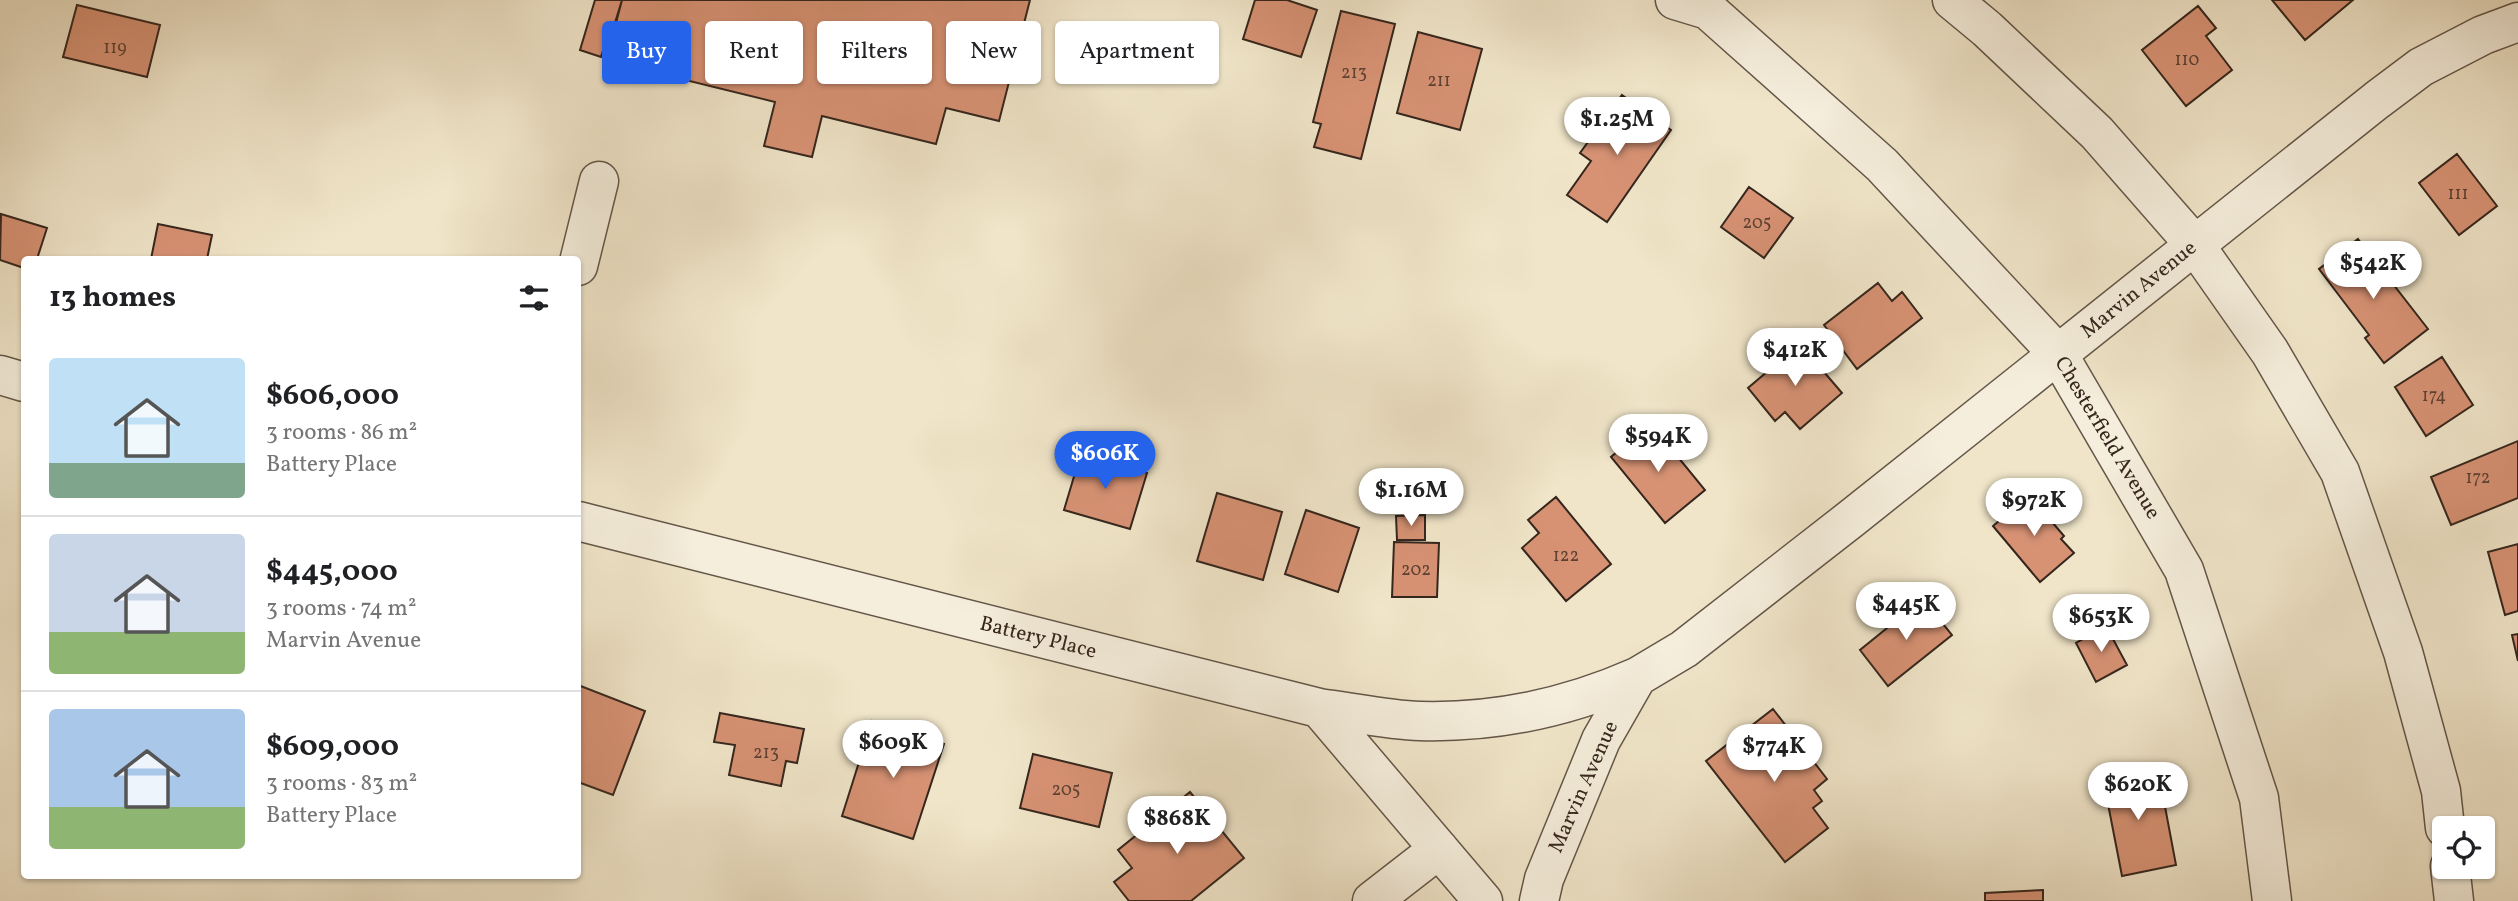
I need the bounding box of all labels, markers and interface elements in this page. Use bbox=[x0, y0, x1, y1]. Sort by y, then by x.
chip: Buy bbox=[602, 21, 691, 84]
chip: Rent bbox=[705, 21, 803, 84]
chip: Filters bbox=[817, 21, 932, 84]
chip: New bbox=[946, 21, 1041, 84]
chip: Apartment bbox=[1055, 21, 1219, 84]
house number: 119 bbox=[103, 36, 127, 61]
house number: 110 bbox=[2175, 48, 2200, 73]
house number: 213 bbox=[1341, 61, 1367, 86]
house number: 211 bbox=[1427, 69, 1451, 94]
pin: $1.25M bbox=[1560, 97, 1674, 157]
text: $1.25M bbox=[1580, 104, 1654, 136]
house number: 111 bbox=[2448, 182, 2468, 207]
house number: 205 bbox=[1743, 211, 1771, 236]
street label: Marvin Avenue bbox=[2075, 234, 2203, 346]
pin: $542K bbox=[2324, 242, 2422, 301]
text: $542K bbox=[2340, 248, 2406, 280]
text: 13 homes bbox=[49, 277, 176, 319]
icon: filters bbox=[515, 279, 553, 317]
pin: $412K bbox=[1746, 328, 1844, 388]
text: $412K bbox=[1763, 335, 1827, 367]
street label: Chesterfield Avenue bbox=[2047, 351, 2167, 525]
text: $606,000 bbox=[266, 375, 399, 417]
house number: 174 bbox=[2422, 384, 2446, 409]
icon: home bbox=[105, 386, 189, 470]
pin: $594K bbox=[1609, 414, 1707, 474]
text: 3 rooms · 86 m² bbox=[266, 417, 417, 449]
text: $594K bbox=[1625, 421, 1691, 453]
pin: $606K bbox=[1056, 432, 1154, 491]
text: $606K bbox=[1070, 438, 1140, 470]
text: Battery Place bbox=[266, 449, 397, 481]
house number: 172 bbox=[2465, 466, 2491, 491]
pin: $1.16M bbox=[1354, 468, 1468, 528]
text: $1.16M bbox=[1375, 475, 1447, 507]
pin: $972K bbox=[1985, 478, 2083, 538]
text: $972K bbox=[2002, 485, 2066, 517]
house number: 122 bbox=[1553, 544, 1579, 569]
text: $445,000 bbox=[266, 551, 398, 593]
house number: 202 bbox=[1401, 558, 1431, 583]
icon: home bbox=[105, 562, 189, 646]
pin: $445K bbox=[1857, 582, 1955, 642]
text: $445K bbox=[1872, 589, 1940, 621]
text: 3 rooms · 74 m² bbox=[266, 593, 416, 625]
pin: $653K bbox=[2052, 594, 2150, 654]
text: $653K bbox=[2069, 601, 2133, 633]
street label: Battery Place bbox=[977, 609, 1100, 667]
text: Marvin Avenue bbox=[266, 625, 421, 657]
street label: Marvin Avenue bbox=[1542, 716, 1626, 858]
pin: $609K bbox=[844, 720, 942, 780]
pin: $774K bbox=[1725, 724, 1823, 784]
text: $609,000 bbox=[266, 726, 399, 768]
text: $609K bbox=[858, 727, 928, 759]
text: $774K bbox=[1742, 731, 1806, 763]
icon: home bbox=[105, 737, 189, 821]
house number: 213 bbox=[753, 741, 779, 766]
pin: $620K bbox=[2089, 762, 2187, 822]
text: 3 rooms · 83 m² bbox=[266, 768, 417, 800]
text: $620K bbox=[2104, 769, 2172, 801]
house number: 205 bbox=[1052, 778, 1080, 803]
pin: $868K bbox=[1128, 796, 1226, 856]
text: Battery Place bbox=[266, 800, 397, 832]
text: $868K bbox=[1143, 803, 1211, 835]
map controls bbox=[2432, 816, 2495, 879]
button: locate bbox=[2432, 816, 2495, 879]

